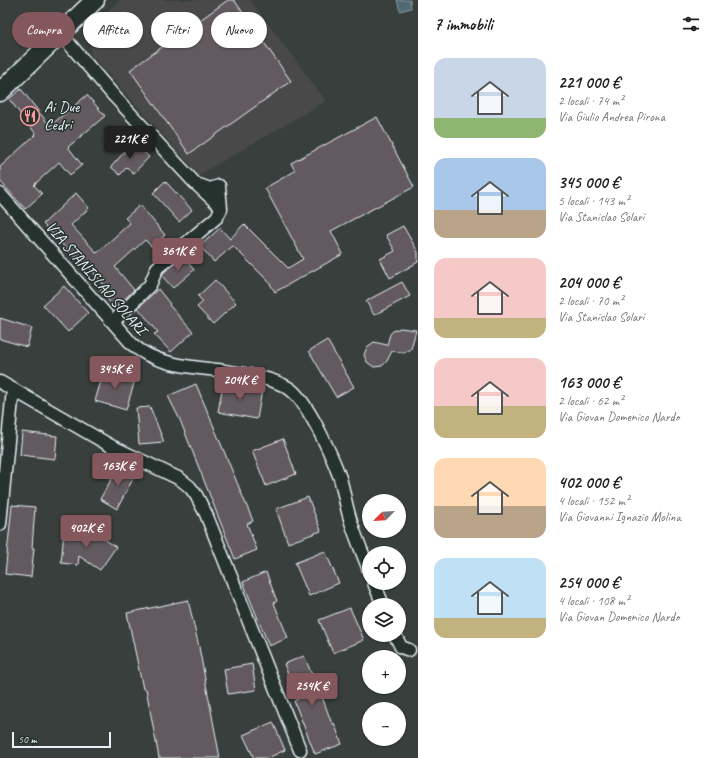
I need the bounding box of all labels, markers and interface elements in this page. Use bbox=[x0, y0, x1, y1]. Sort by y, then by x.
chip: Compra bbox=[12, 12, 75, 48]
chip: Affitta bbox=[83, 12, 143, 48]
chip: Filtri bbox=[151, 12, 203, 48]
chip: Nuovo bbox=[211, 12, 267, 48]
icon: filters bbox=[680, 13, 702, 35]
text: 7 immobili bbox=[434, 14, 493, 35]
text: 221 000 € bbox=[558, 72, 620, 93]
icon: home bbox=[466, 74, 514, 122]
text: 2 locali · 74 m² bbox=[558, 93, 623, 109]
place label: Ai Due Cedri bbox=[44, 97, 81, 135]
restaurant icon: Ai Due Cedri bbox=[19, 105, 41, 127]
text: Via Giulio Andrea Pirona bbox=[558, 109, 665, 125]
pin: 221K € bbox=[97, 126, 163, 160]
text: 221K € bbox=[113, 131, 147, 147]
text: 345 000 € bbox=[558, 172, 620, 193]
icon: home bbox=[466, 174, 514, 222]
text: 5 locali · 143 m² bbox=[558, 193, 629, 209]
text: Via Stanislao Solari bbox=[558, 209, 644, 225]
street label: VIA STANISLAO SOLARI bbox=[41, 217, 153, 342]
pin: 361K € bbox=[145, 238, 211, 272]
text: 361K € bbox=[161, 243, 195, 259]
text: 204 000 € bbox=[558, 272, 620, 293]
icon: home bbox=[466, 274, 514, 322]
text: 2 locali · 70 m² bbox=[558, 293, 623, 309]
text: Via Stanislao Solari bbox=[558, 309, 644, 325]
pin: 345K € bbox=[82, 356, 148, 390]
text: 345K € bbox=[99, 361, 131, 377]
pin: 204K € bbox=[207, 367, 273, 401]
text: 204K € bbox=[223, 372, 257, 388]
text: 163 000 € bbox=[558, 372, 620, 393]
icon: home bbox=[466, 374, 514, 422]
text: 2 locali · 62 m² bbox=[558, 393, 623, 409]
text: Via Giovan Domenico Nardo bbox=[558, 409, 679, 425]
pin: 163K € bbox=[85, 453, 151, 487]
text: 163K € bbox=[101, 458, 135, 474]
text: 402 000 € bbox=[558, 472, 620, 493]
icon: home bbox=[466, 474, 514, 522]
text: 4 locali · 152 m² bbox=[558, 493, 629, 509]
north arrow bbox=[362, 494, 406, 538]
map controls bbox=[362, 494, 406, 746]
text: Via Giovanni Ignazio Molina bbox=[558, 509, 681, 525]
pin: 402K € bbox=[53, 515, 119, 549]
text: 402K € bbox=[69, 520, 103, 536]
button: locate bbox=[362, 546, 406, 590]
text: 254 000 € bbox=[558, 572, 620, 593]
icon: home bbox=[466, 574, 514, 622]
text: 4 locali · 108 m² bbox=[558, 593, 629, 609]
button: layers bbox=[362, 598, 406, 642]
text: Via Giovan Domenico Nardo bbox=[558, 609, 679, 625]
button: + bbox=[362, 650, 406, 694]
pin: 254K € bbox=[279, 673, 345, 707]
text: 254K € bbox=[296, 678, 328, 694]
button: − bbox=[362, 702, 406, 746]
scale bar bbox=[12, 730, 111, 749]
text: 50 m bbox=[18, 732, 37, 746]

